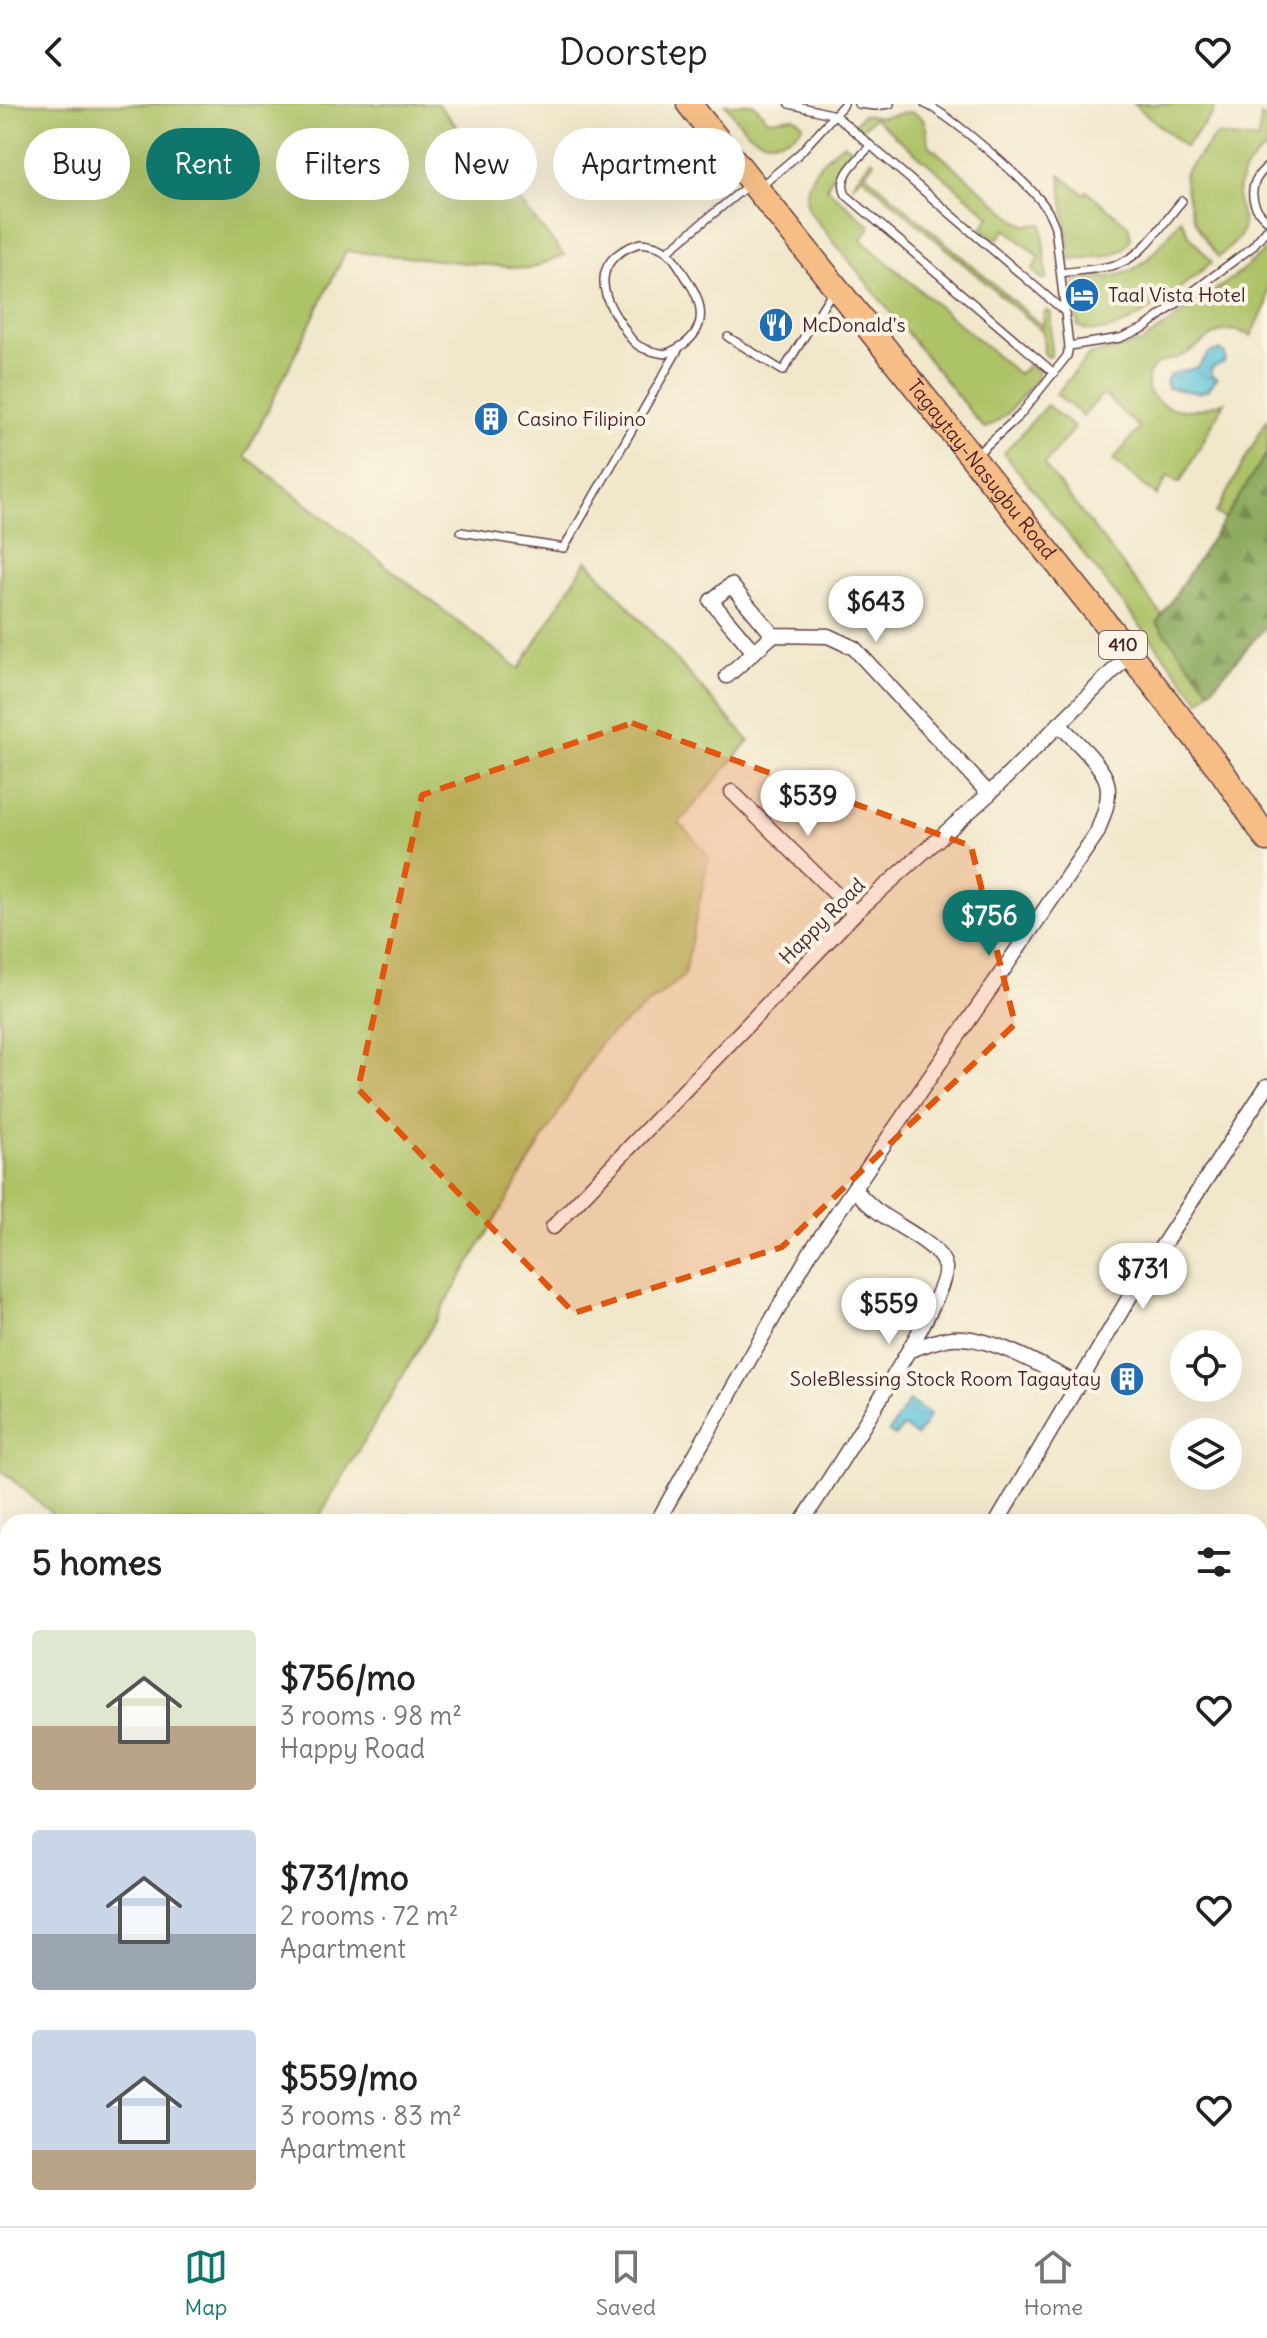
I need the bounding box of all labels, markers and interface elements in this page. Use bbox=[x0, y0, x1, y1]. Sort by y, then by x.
icon: back bbox=[32, 30, 76, 74]
text: Doorstep bbox=[559, 30, 708, 75]
icon: heart bbox=[1191, 30, 1235, 74]
chip: Buy bbox=[24, 128, 130, 200]
chip: Rent bbox=[146, 128, 260, 200]
chip: Filters bbox=[276, 128, 409, 200]
chip: New bbox=[425, 128, 537, 200]
chip: Apartment bbox=[553, 128, 745, 200]
hotel icon: Taal Vista Hotel bbox=[1063, 276, 1101, 314]
place label: Taal Vista Hotel bbox=[1108, 282, 1245, 307]
restaurant icon: McDonald's bbox=[757, 306, 795, 344]
place label: McDonald's bbox=[802, 312, 906, 337]
street label: Tagaytay-Nasugbu Road bbox=[902, 374, 1062, 564]
building icon: Casino Filipino bbox=[472, 400, 510, 438]
place label: Casino Filipino bbox=[517, 406, 646, 431]
pin: $643 bbox=[829, 576, 923, 644]
text: $643 bbox=[846, 585, 906, 618]
road number: 410 bbox=[1099, 631, 1147, 659]
pin: $539 bbox=[761, 770, 855, 838]
text: $539 bbox=[778, 779, 838, 812]
street label: Happy Road bbox=[773, 872, 870, 969]
pin: $756 bbox=[942, 890, 1036, 958]
text: $756 bbox=[960, 899, 1018, 932]
pin: $731 bbox=[1096, 1243, 1190, 1311]
text: $731 bbox=[1117, 1252, 1169, 1285]
pin: $559 bbox=[842, 1278, 936, 1346]
text: $559 bbox=[859, 1287, 919, 1320]
map controls bbox=[1170, 1330, 1242, 1490]
button: locate bbox=[1170, 1330, 1242, 1402]
building icon: SoleBlessing Stock Room Tagaytay bbox=[1108, 1360, 1146, 1398]
place label: SoleBlessing Stock Room Tagaytay bbox=[790, 1366, 1101, 1391]
button: layers bbox=[1170, 1418, 1242, 1490]
icon: filters bbox=[1192, 1540, 1236, 1584]
text: 5 homes bbox=[32, 1541, 162, 1584]
text: $756/mo bbox=[280, 1656, 416, 1699]
icon: home bbox=[96, 1662, 192, 1758]
icon: heart bbox=[1192, 1688, 1236, 1732]
text: 3 rooms · 98 m² bbox=[280, 1699, 462, 1732]
text: Happy Road bbox=[280, 1732, 425, 1765]
text: $731/mo bbox=[280, 1856, 409, 1899]
icon: home bbox=[96, 1862, 192, 1958]
icon: heart bbox=[1192, 1888, 1236, 1932]
text: 2 rooms · 72 m² bbox=[280, 1899, 459, 1932]
text: Apartment bbox=[280, 1932, 406, 1965]
text: $559/mo bbox=[280, 2056, 418, 2099]
icon: home bbox=[96, 2062, 192, 2158]
icon: heart bbox=[1192, 2088, 1236, 2132]
text: 3 rooms · 83 m² bbox=[280, 2099, 462, 2132]
text: Apartment bbox=[280, 2132, 406, 2165]
tab: Map bbox=[184, 2245, 228, 2321]
tab: Saved bbox=[596, 2245, 656, 2321]
tab: Home bbox=[1024, 2245, 1083, 2321]

